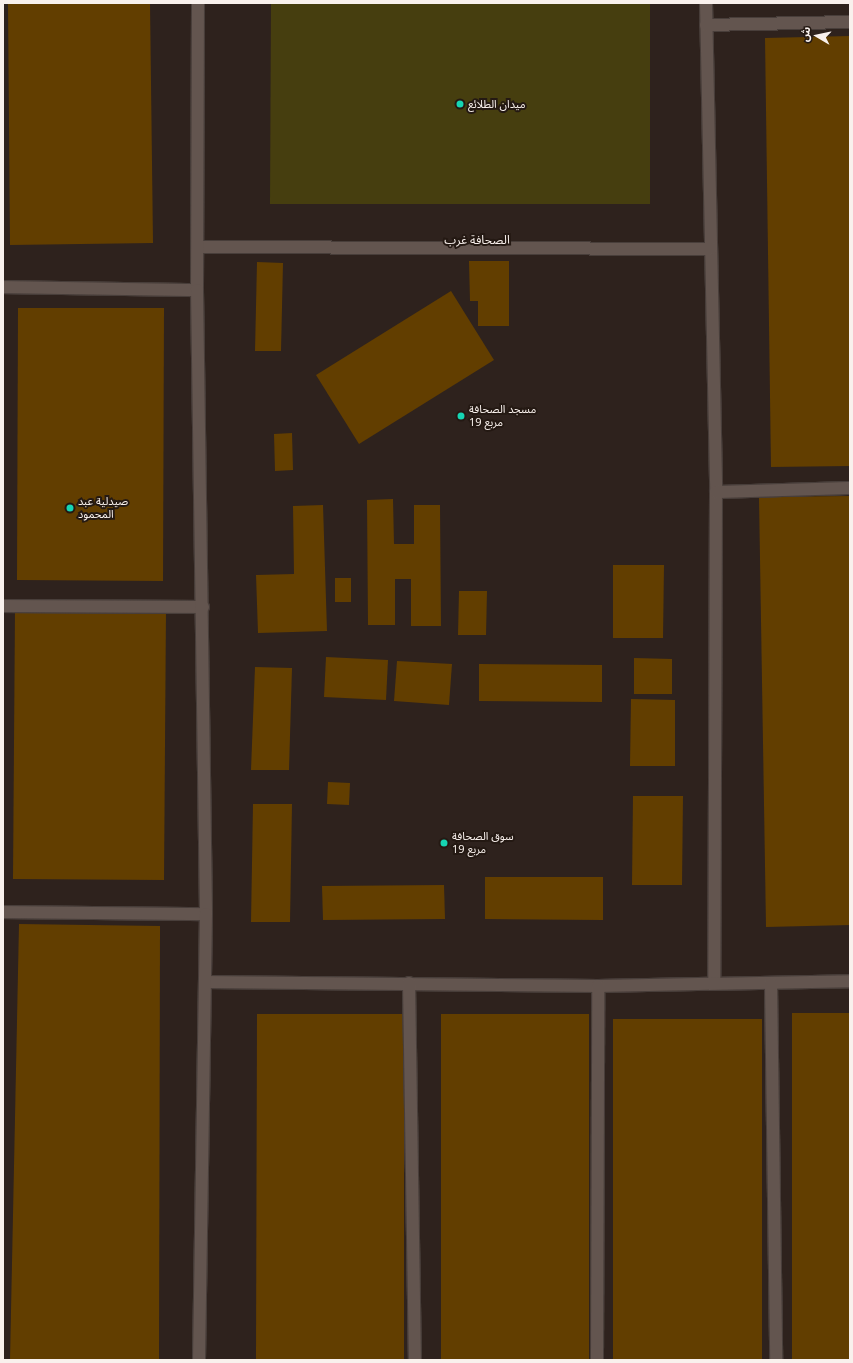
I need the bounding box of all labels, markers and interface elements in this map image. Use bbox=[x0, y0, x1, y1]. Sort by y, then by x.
north arrow bbox=[797, 16, 837, 56]
text: ش bbox=[796, 25, 813, 43]
place label: ميدان الطلائع bbox=[468, 97, 525, 111]
marker: ميدان الطلائع bbox=[455, 99, 465, 109]
district label: الصحافة غرب bbox=[444, 233, 510, 247]
place label: مسجد الصحافة مربع 19 bbox=[469, 403, 536, 429]
marker: مسجد الصحافة مربع 19 bbox=[456, 411, 466, 421]
place label: صيدلية عبد المحمود bbox=[78, 495, 128, 521]
marker: صيدلية عبد المحمود bbox=[65, 503, 75, 513]
place label: سوق الصحافة مربع 19 bbox=[452, 830, 514, 856]
marker: سوق الصحافة مربع 19 bbox=[439, 838, 449, 848]

